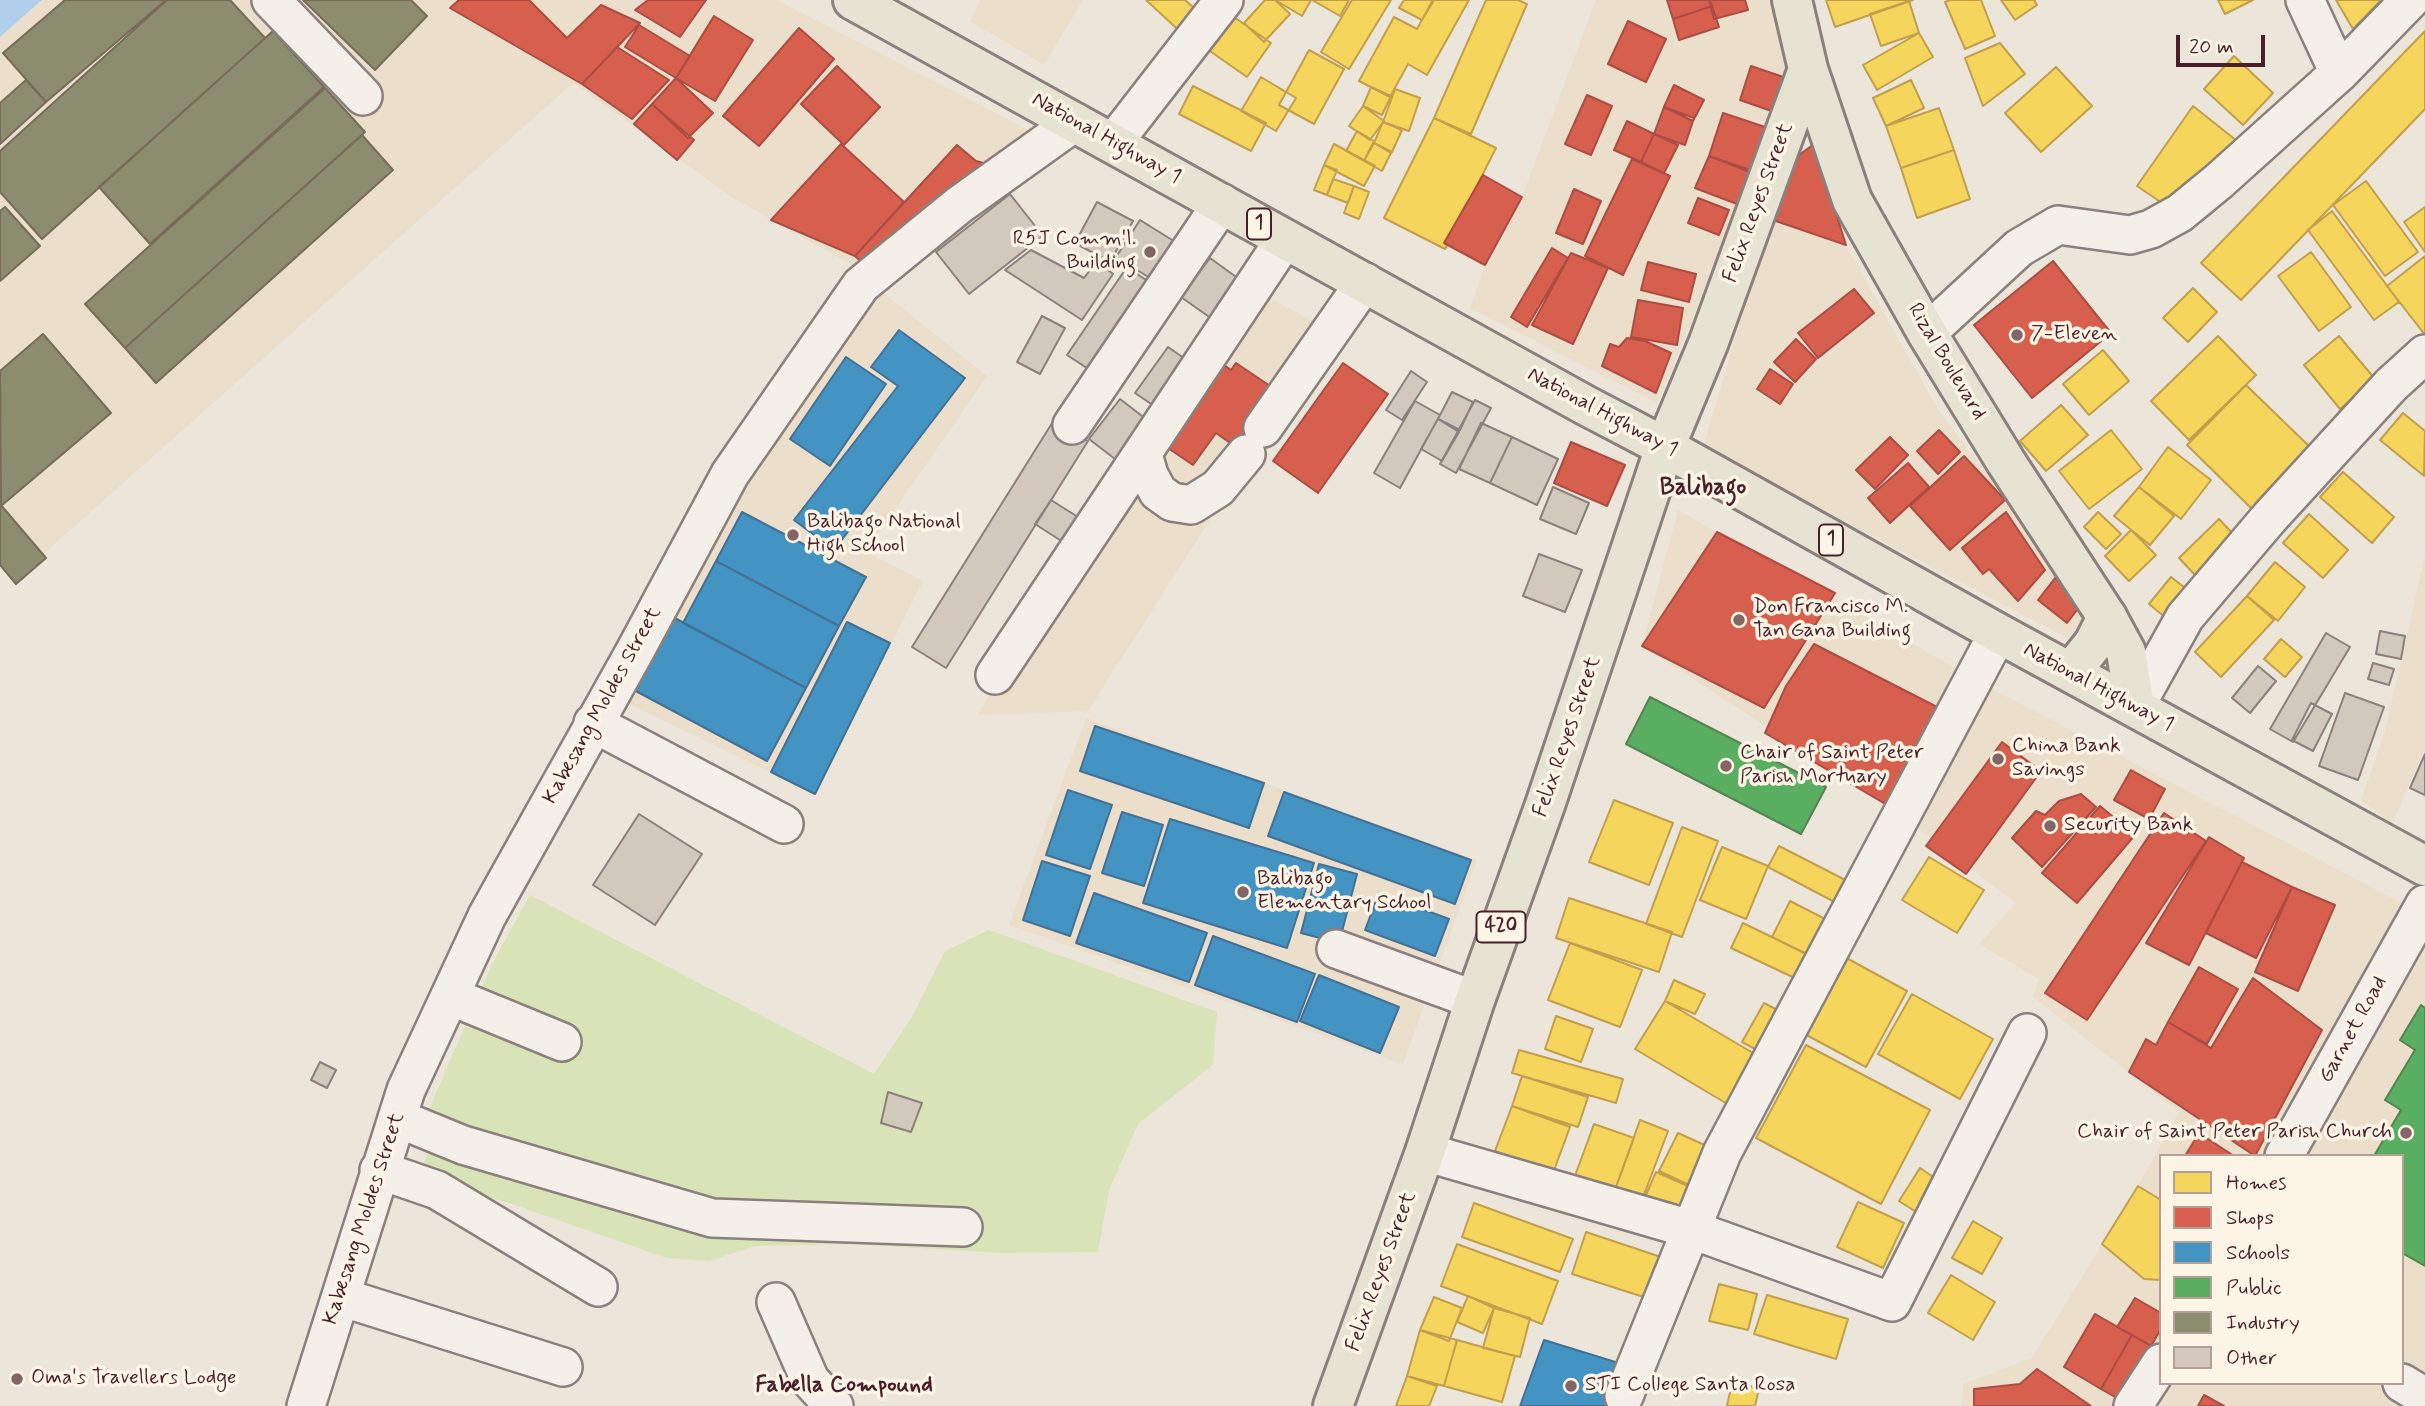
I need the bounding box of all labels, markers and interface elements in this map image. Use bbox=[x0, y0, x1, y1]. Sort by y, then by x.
scale bar bbox=[2180, 21, 2269, 65]
text: 20 m bbox=[2189, 33, 2234, 61]
street label: National Highway 1 bbox=[1027, 88, 1185, 190]
street label: Felix Reyes Street bbox=[1718, 120, 1800, 286]
road number: 1 bbox=[1247, 208, 1271, 240]
place label: R5J Comm'l. Building bbox=[1013, 227, 1136, 277]
marker: R5J Comm'l. Building bbox=[1142, 244, 1158, 260]
street label: Rizal Boulevard bbox=[1901, 299, 1991, 425]
place label: 7-Eleven bbox=[2031, 322, 2117, 348]
marker: 7-Eleven bbox=[2009, 327, 2025, 343]
street label: National Highway 1 bbox=[1523, 363, 1681, 463]
district label: Balibago bbox=[1660, 475, 1746, 503]
place label: Balibago National High School bbox=[807, 510, 961, 560]
road number: 1 bbox=[1819, 524, 1843, 555]
marker: Balibago National High School bbox=[785, 527, 801, 543]
place label: Don Francisco M. Tan Gana Building bbox=[1753, 595, 1911, 645]
street label: Kabesang Moldes Street bbox=[538, 603, 668, 809]
marker: Don Francisco M. Tan Gana Building bbox=[1731, 612, 1747, 628]
street label: National Highway 1 bbox=[2019, 638, 2177, 738]
street label: Felix Reyes Street bbox=[1529, 653, 1607, 821]
place label: China Bank Savings bbox=[2012, 734, 2121, 784]
place label: Chair of Saint Peter Parish Mortuary bbox=[1740, 741, 1923, 791]
marker: China Bank Savings bbox=[1990, 751, 2006, 767]
marker: Chair of Saint Peter Parish Mortuary bbox=[1718, 758, 1734, 774]
place label: Security Bank bbox=[2064, 813, 2193, 839]
marker: Security Bank bbox=[2042, 818, 2058, 834]
place label: Balibago Elementary School bbox=[1257, 867, 1432, 917]
marker: Balibago Elementary School bbox=[1235, 884, 1251, 900]
road number: 420 bbox=[1476, 911, 1526, 942]
street label: Garnet Road bbox=[2314, 972, 2394, 1088]
street label: Kabesang Moldes Street bbox=[319, 1110, 411, 1328]
place label: Chair of Saint Peter Parish Church bbox=[2077, 1120, 2392, 1146]
marker: Chair of Saint Peter Parish Church bbox=[2398, 1125, 2414, 1141]
legend bbox=[2159, 1154, 2404, 1385]
text: Homes bbox=[2226, 1169, 2286, 1197]
street label: Felix Reyes Street bbox=[1341, 1189, 1423, 1355]
text: Shops bbox=[2226, 1204, 2274, 1232]
text: Schools bbox=[2226, 1239, 2290, 1267]
text: Public bbox=[2226, 1274, 2282, 1302]
text: Industry bbox=[2226, 1309, 2300, 1337]
text: Other bbox=[2226, 1344, 2277, 1372]
place label: Oma's Travellers Lodge bbox=[31, 1366, 237, 1392]
marker: Oma's Travellers Lodge bbox=[9, 1371, 25, 1387]
district label: Fabella Compound bbox=[755, 1372, 933, 1400]
place label: STI College Santa Rosa bbox=[1585, 1373, 1795, 1399]
marker: STI College Santa Rosa bbox=[1563, 1378, 1579, 1394]

